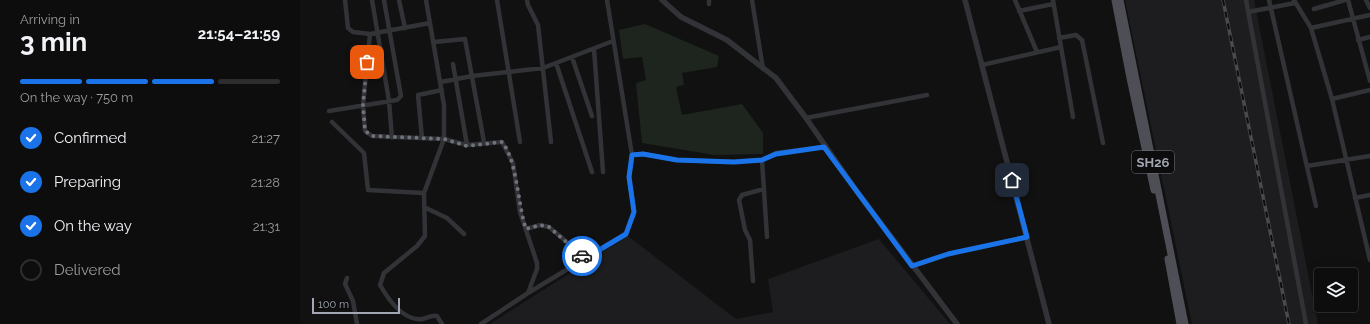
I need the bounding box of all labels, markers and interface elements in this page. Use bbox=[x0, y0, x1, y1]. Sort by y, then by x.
text: Arriving in bbox=[20, 12, 80, 27]
text: 21:54–21:59 bbox=[198, 25, 280, 43]
text: 3 min bbox=[20, 27, 87, 57]
pin bbox=[350, 45, 384, 79]
icon: bag bbox=[356, 51, 378, 73]
text: On the way · 750 m bbox=[20, 90, 133, 105]
icon: check bbox=[20, 127, 42, 149]
text: Confirmed bbox=[54, 129, 127, 147]
text: 21:27 bbox=[251, 131, 280, 146]
road number: SH26 bbox=[1132, 151, 1174, 173]
pin bbox=[995, 163, 1029, 197]
icon: home bbox=[1001, 169, 1023, 191]
icon: check bbox=[20, 171, 42, 193]
text: Preparing bbox=[54, 173, 121, 191]
text: 21:28 bbox=[251, 175, 280, 190]
icon: check bbox=[20, 215, 42, 237]
text: On the way bbox=[54, 217, 132, 235]
text: 21:31 bbox=[253, 219, 280, 234]
courier bbox=[562, 236, 602, 276]
icon: car bbox=[571, 245, 593, 267]
text: Delivered bbox=[54, 261, 121, 279]
map controls bbox=[1314, 268, 1358, 312]
button: layers bbox=[1314, 268, 1358, 312]
scale bar bbox=[312, 296, 400, 315]
text: 100 m bbox=[318, 298, 349, 311]

